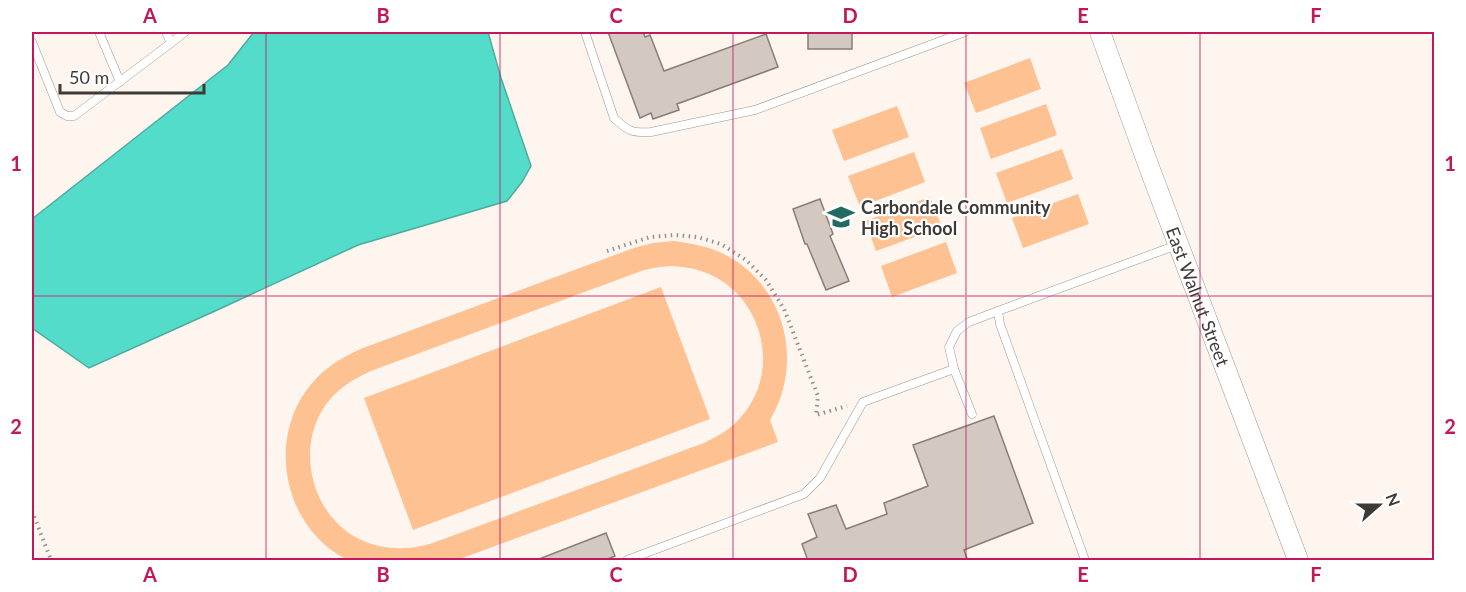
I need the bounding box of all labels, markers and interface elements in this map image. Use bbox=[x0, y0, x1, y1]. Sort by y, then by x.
text: A bbox=[142, 3, 157, 27]
text: B bbox=[376, 3, 390, 27]
text: C bbox=[609, 3, 623, 27]
text: D bbox=[842, 3, 858, 27]
text: E bbox=[1077, 3, 1089, 27]
text: F bbox=[1310, 3, 1322, 27]
scale bar bbox=[60, 57, 204, 95]
text: 50 m bbox=[69, 66, 109, 88]
text: 1 bbox=[10, 151, 22, 175]
text: 1 bbox=[1444, 151, 1456, 175]
place label: Carbondale Community High School bbox=[861, 196, 1051, 239]
school or university icon: Carbondale Community High School bbox=[826, 202, 856, 232]
street label: East Walnut Street bbox=[1162, 224, 1235, 370]
text: 2 bbox=[10, 414, 22, 438]
text: 2 bbox=[1444, 414, 1456, 438]
north arrow bbox=[1349, 475, 1409, 535]
text: N bbox=[1382, 490, 1405, 509]
text: A bbox=[142, 562, 157, 586]
text: B bbox=[376, 562, 390, 586]
text: C bbox=[609, 562, 623, 586]
text: D bbox=[842, 562, 858, 586]
text: E bbox=[1077, 562, 1089, 586]
text: F bbox=[1310, 562, 1322, 586]

